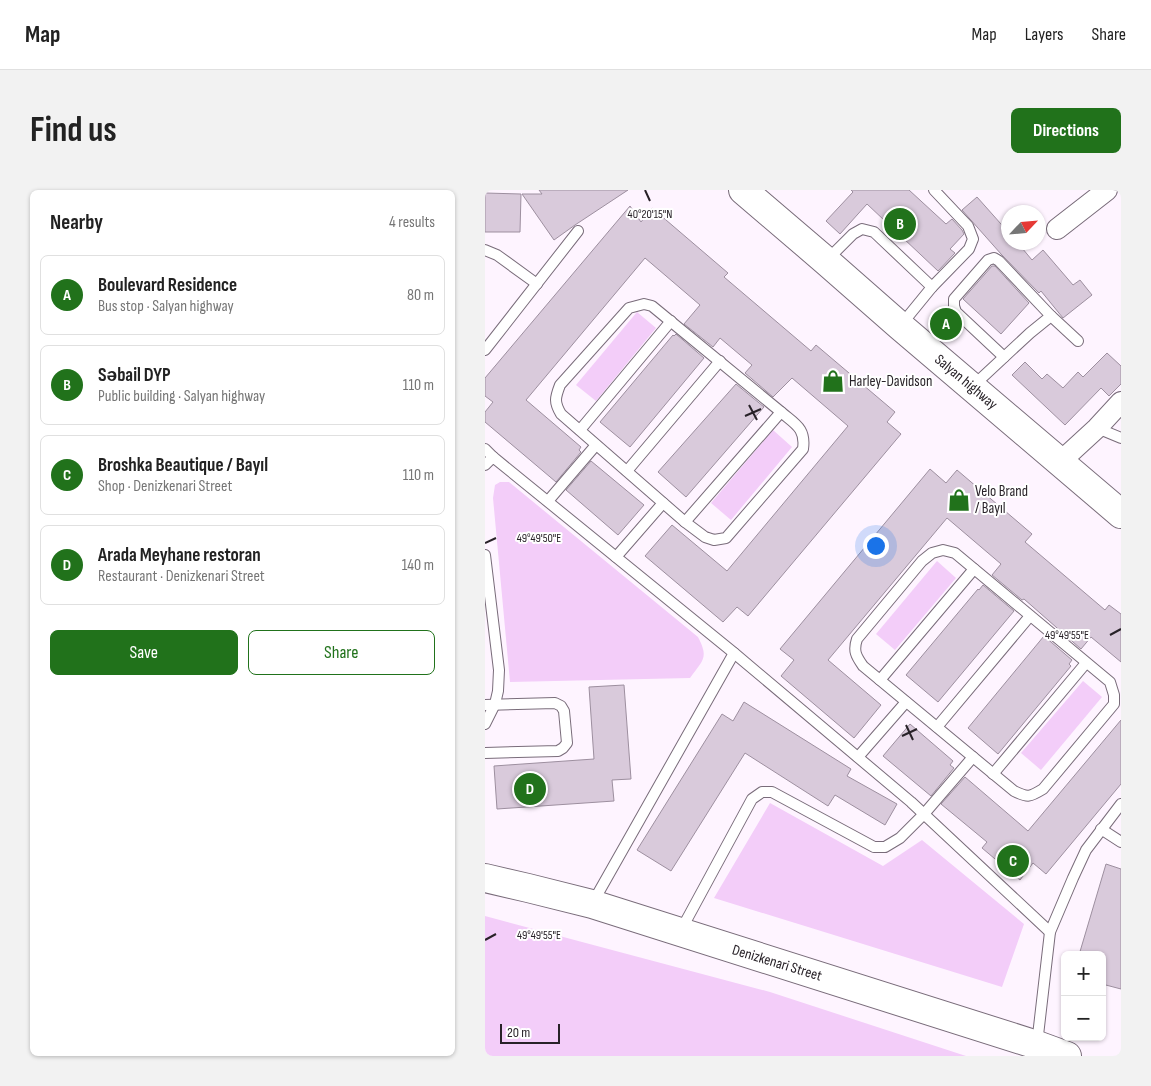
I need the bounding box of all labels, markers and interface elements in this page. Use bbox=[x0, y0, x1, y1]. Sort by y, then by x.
text: Map bbox=[25, 20, 60, 49]
text: Map bbox=[972, 24, 997, 45]
text: Layers bbox=[1025, 24, 1064, 45]
text: Share bbox=[1092, 24, 1126, 45]
button: Directions bbox=[1011, 108, 1121, 153]
text: Find us bbox=[30, 109, 117, 152]
pin: B bbox=[884, 205, 916, 243]
north arrow bbox=[1001, 205, 1046, 250]
text: 40°20'15"N bbox=[628, 207, 672, 222]
text: Nearby bbox=[50, 210, 103, 235]
text: 4 results bbox=[389, 213, 435, 232]
text: Boulevard Residence bbox=[98, 274, 237, 297]
text: A bbox=[63, 286, 71, 305]
text: 80 m bbox=[407, 286, 434, 305]
text: Bus stop · Salyan highway bbox=[98, 297, 234, 316]
pin: A bbox=[930, 305, 962, 343]
street label: Salyan highway bbox=[931, 350, 1002, 414]
text: Səbail DYP bbox=[98, 364, 171, 387]
shop icon: Harley-Davidson bbox=[820, 368, 846, 394]
place label: Harley-Davidson bbox=[849, 372, 932, 391]
text: B bbox=[63, 376, 71, 395]
text: 110 m bbox=[403, 376, 434, 395]
text: Public building · Salyan highway bbox=[98, 387, 265, 406]
text: Broshka Beautique / Bayıl bbox=[98, 454, 268, 477]
text: C bbox=[63, 466, 71, 485]
text: 110 m bbox=[403, 466, 434, 485]
text: Shop · Denizkenari Street bbox=[98, 477, 232, 496]
place label: Velo Brand / Bayıl bbox=[975, 482, 1028, 518]
shop icon: Velo Brand / Bayıl bbox=[946, 487, 972, 513]
text: 49°49'50"E bbox=[517, 531, 561, 546]
your location bbox=[863, 533, 889, 559]
text: Arada Meyhane restoran bbox=[98, 544, 261, 567]
text: D bbox=[63, 556, 71, 575]
text: 140 m bbox=[402, 556, 434, 575]
text: Restaurant · Denizkenari Street bbox=[98, 567, 265, 586]
text: 49°49'55"E bbox=[1045, 628, 1089, 643]
button: Save bbox=[50, 630, 238, 675]
button: Share bbox=[248, 630, 435, 675]
pin: D bbox=[514, 770, 546, 808]
pin: C bbox=[997, 842, 1029, 880]
text: 49°49'55"E bbox=[517, 928, 561, 943]
street label: Denizkenari Street bbox=[730, 940, 825, 986]
map controls bbox=[1061, 951, 1106, 1041]
button: + bbox=[1061, 951, 1106, 996]
button: − bbox=[1061, 996, 1106, 1041]
scale bar bbox=[500, 1021, 560, 1044]
text: 20 m bbox=[507, 1024, 530, 1041]

